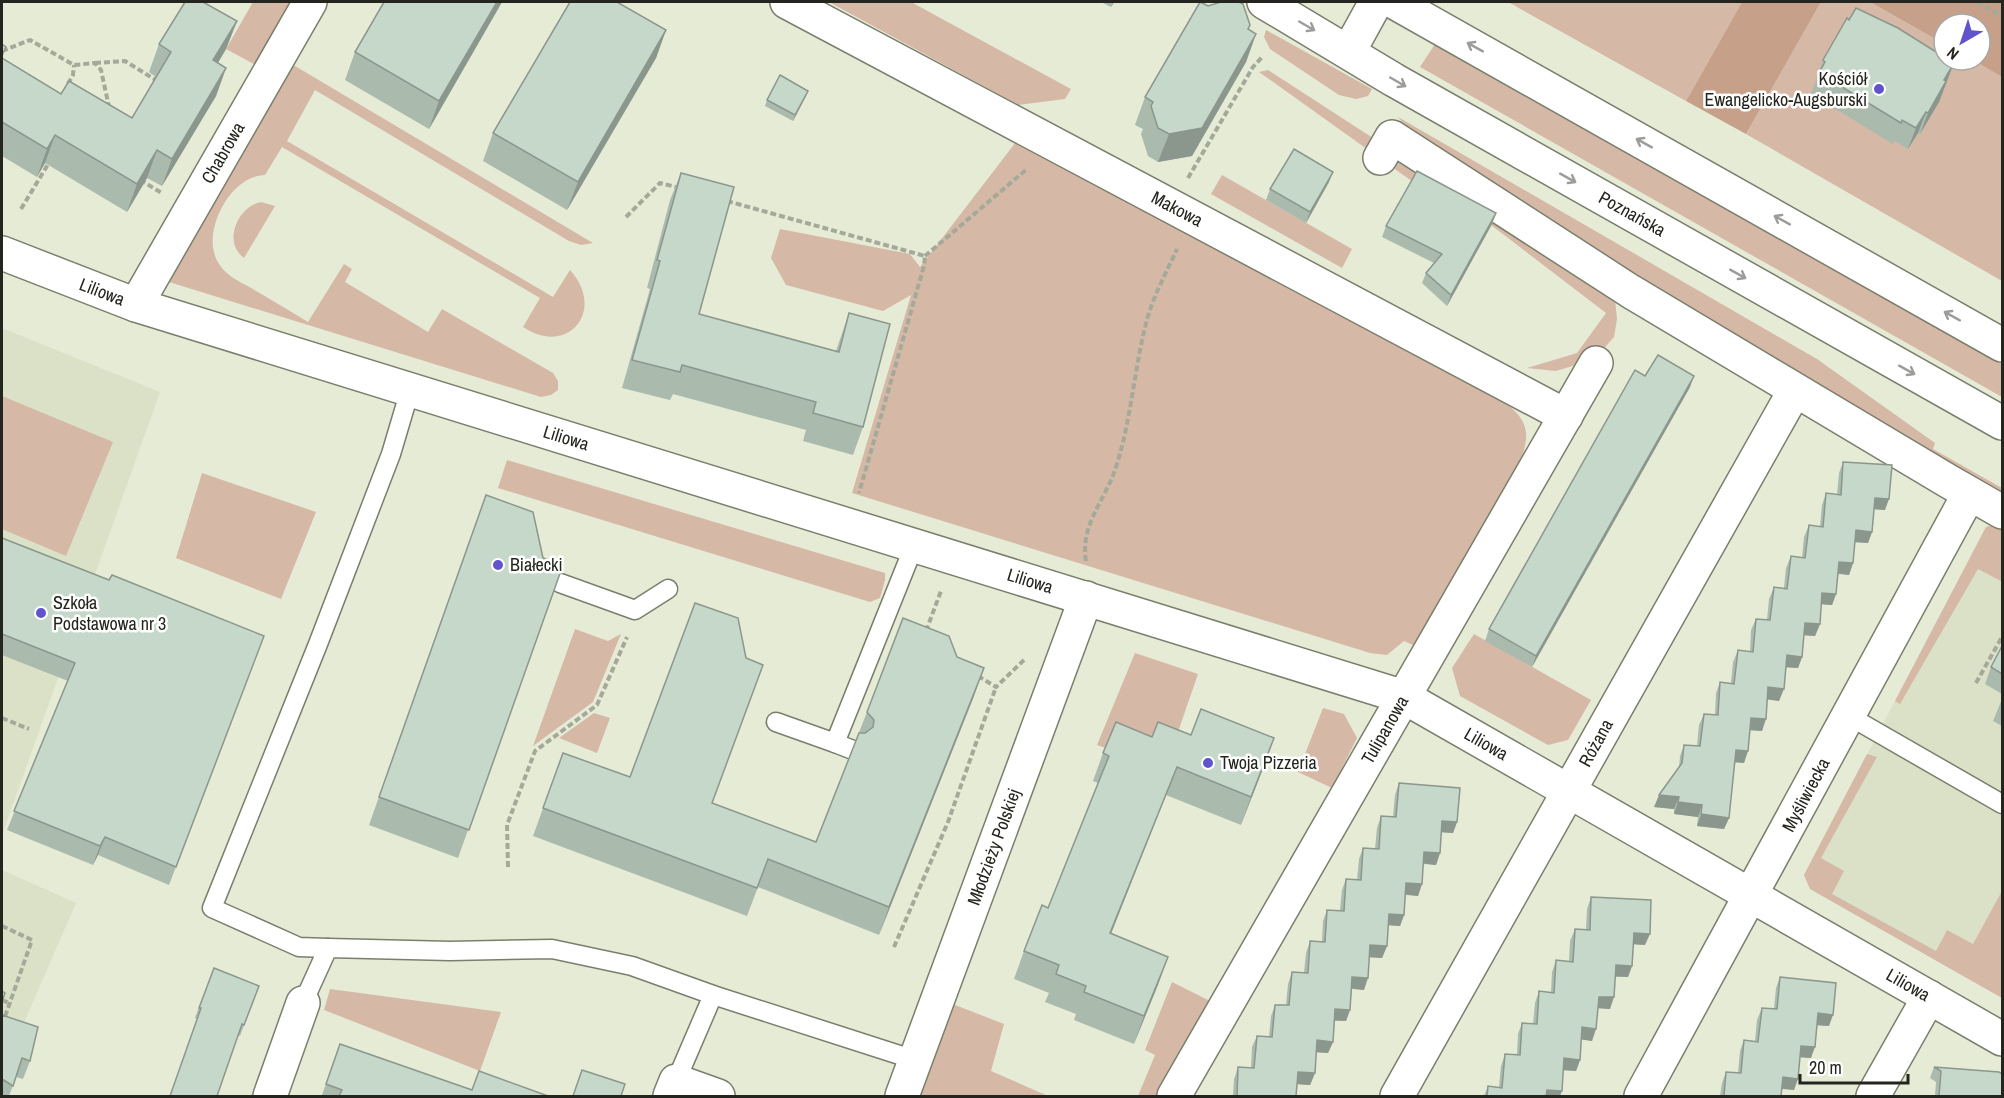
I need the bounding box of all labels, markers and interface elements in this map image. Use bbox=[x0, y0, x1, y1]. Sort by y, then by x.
north arrow bbox=[1932, 12, 1992, 72]
one-way arrow bbox=[1297, 21, 1315, 32]
one-way arrow bbox=[1467, 41, 1484, 53]
text: N bbox=[1942, 42, 1963, 65]
place label: Kościół Ewangelicko-Augsburski bbox=[1705, 66, 1868, 112]
one-way arrow bbox=[1389, 76, 1406, 88]
marker: Kościół Ewangelicko-Augsburski bbox=[1872, 82, 1886, 96]
street label: Chabrowa bbox=[195, 117, 250, 188]
one-way arrow bbox=[1636, 137, 1654, 148]
one-way arrow bbox=[1559, 172, 1576, 184]
street label: Makowa bbox=[1147, 185, 1207, 232]
street label: Poznańska bbox=[1594, 185, 1670, 242]
one-way arrow bbox=[1774, 214, 1791, 226]
one-way arrow bbox=[1729, 268, 1746, 280]
street label: Liliowa bbox=[76, 271, 128, 312]
one-way arrow bbox=[1943, 310, 1961, 321]
one-way arrow bbox=[1898, 365, 1916, 376]
street label: Liliowa bbox=[540, 419, 592, 456]
place label: Białecki bbox=[510, 552, 563, 577]
marker: Białecki bbox=[491, 558, 505, 572]
street label: Liliowa bbox=[1004, 562, 1056, 599]
place label: Szkoła Podstawowa nr 3 bbox=[53, 590, 166, 636]
marker: Szkoła Podstawowa nr 3 bbox=[34, 606, 48, 620]
street label: Tulipanowa bbox=[1355, 691, 1414, 768]
street label: Różana bbox=[1572, 714, 1619, 771]
street label: Liliowa bbox=[1460, 721, 1513, 766]
place label: Twoja Pizzeria bbox=[1220, 750, 1317, 775]
street label: Myśliwiecka bbox=[1776, 753, 1835, 836]
marker: Twoja Pizzeria bbox=[1201, 756, 1215, 770]
street label: Młodzieży Polskiej bbox=[961, 785, 1026, 909]
street label: Liliowa bbox=[1882, 962, 1935, 1007]
scale bar bbox=[1800, 1047, 1908, 1085]
text: 20 m bbox=[1809, 1055, 1842, 1080]

